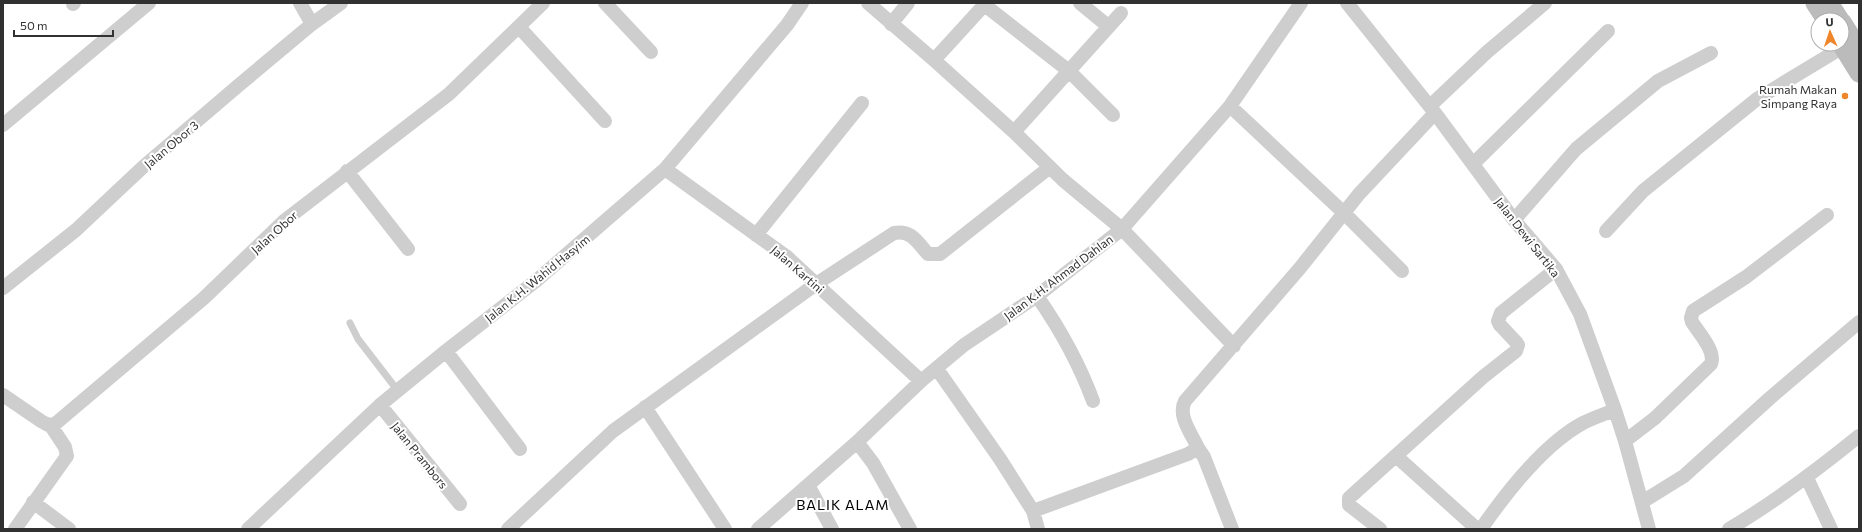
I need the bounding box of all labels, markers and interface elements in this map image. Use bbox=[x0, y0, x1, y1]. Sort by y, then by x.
scale bar bbox=[14, 12, 113, 38]
north arrow bbox=[1810, 12, 1850, 52]
text: U bbox=[1825, 15, 1834, 28]
text: 50 m bbox=[20, 18, 48, 32]
place label: Rumah Makan Simpang Raya bbox=[1759, 82, 1837, 110]
marker: Rumah Makan Simpang Raya bbox=[1840, 91, 1850, 101]
street label: Jalan Obor 3 bbox=[141, 117, 202, 171]
street label: Jalan Dewi Sartika bbox=[1492, 194, 1563, 280]
street label: Jalan Obor bbox=[248, 208, 301, 257]
street label: Jalan K.H. Wahid Hasyim bbox=[482, 231, 593, 325]
street label: Jalan K.H. Ahmad Dahlan bbox=[1001, 232, 1116, 323]
street label: Jalan Kartini bbox=[768, 242, 827, 296]
street label: Jalan Prambors bbox=[388, 419, 451, 492]
district label: BALIK ALAM bbox=[796, 496, 890, 513]

